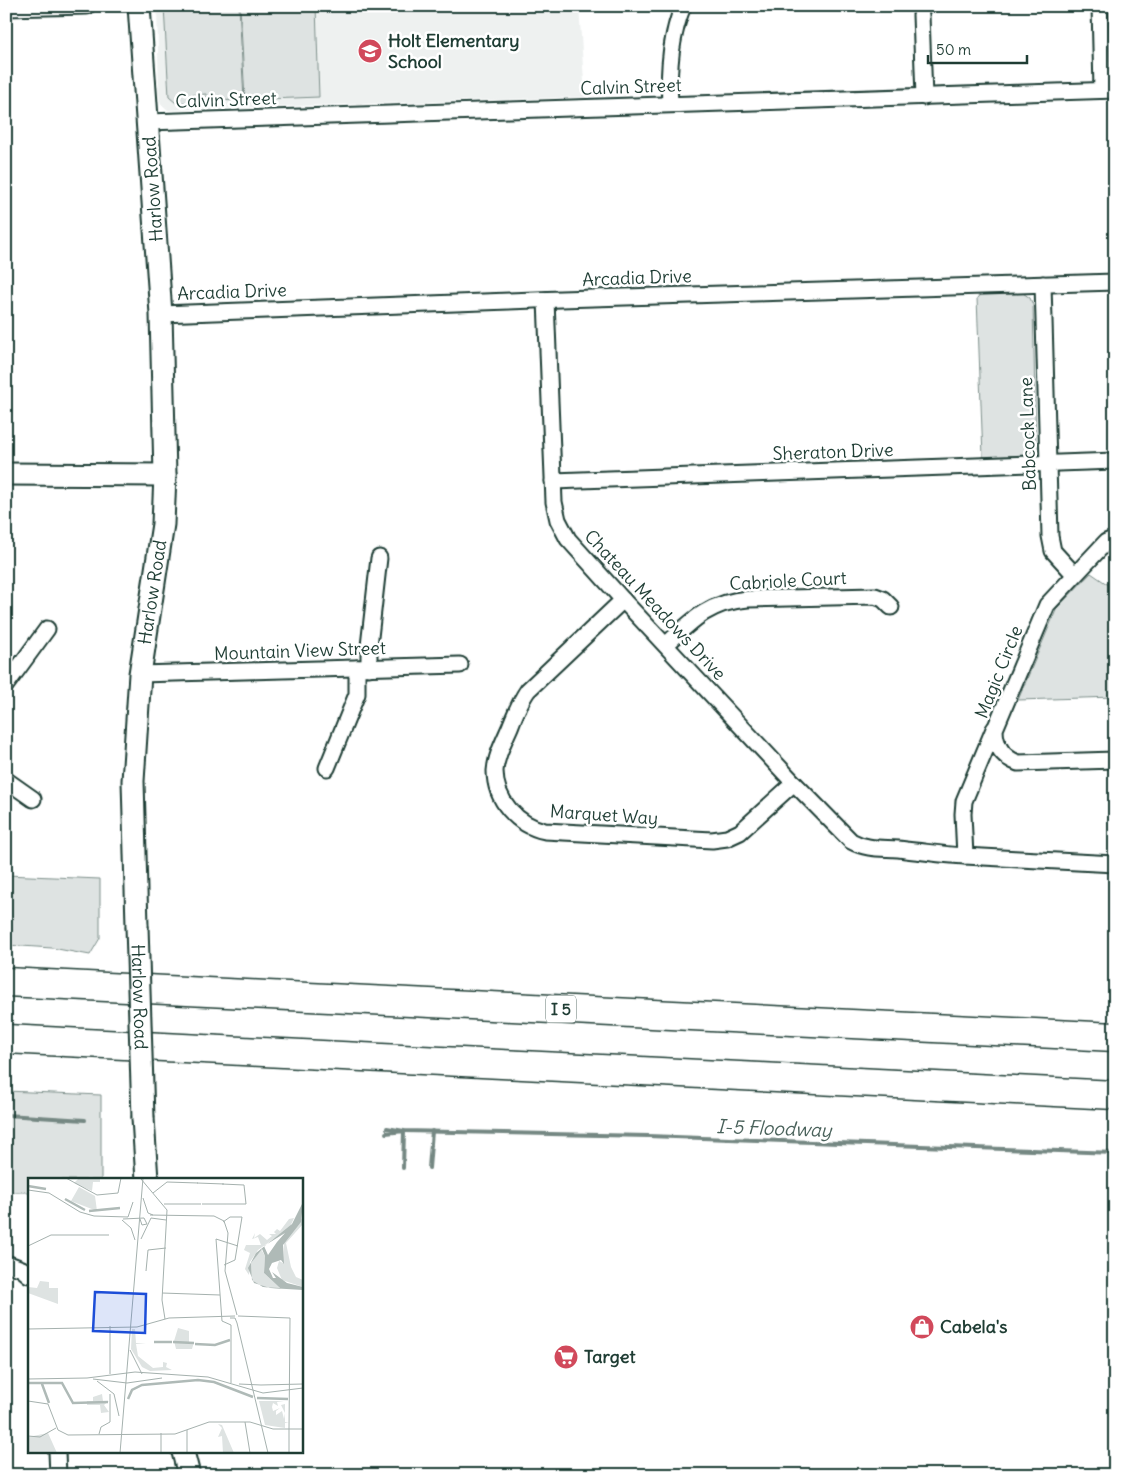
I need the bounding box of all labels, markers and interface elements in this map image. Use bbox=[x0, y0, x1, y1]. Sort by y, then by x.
place label: Holt Elementary School bbox=[388, 29, 519, 73]
scale bar bbox=[928, 32, 1027, 64]
school or university icon: Holt Elementary School bbox=[357, 38, 383, 64]
text: 50 m bbox=[936, 40, 971, 59]
street label: Calvin Street bbox=[580, 73, 682, 100]
street label: Calvin Street bbox=[175, 86, 277, 113]
street label: Harlow Road bbox=[137, 135, 168, 242]
street label: Arcadia Drive bbox=[582, 264, 692, 291]
street label: Arcadia Drive bbox=[177, 278, 287, 305]
street label: Babcock Lane bbox=[1014, 377, 1041, 491]
street label: Sheraton Drive bbox=[772, 438, 894, 465]
street label: Chateau Meadows Drive bbox=[580, 525, 731, 685]
street label: Harlow Road bbox=[133, 538, 171, 646]
street label: Cabriole Court bbox=[729, 566, 847, 595]
street label: Magic Circle bbox=[969, 622, 1028, 722]
street label: Mountain View Street bbox=[214, 636, 386, 665]
street label: Marquet Way bbox=[549, 799, 659, 830]
street label: Harlow Road bbox=[127, 944, 153, 1050]
road number: I 5 bbox=[546, 996, 576, 1022]
water label: I-5 Floodway bbox=[716, 1114, 833, 1142]
inset map bbox=[28, 1178, 302, 1454]
shop icon: Cabela's bbox=[909, 1314, 935, 1340]
place label: Cabela's bbox=[940, 1315, 1008, 1338]
supermarket icon: Target bbox=[553, 1344, 579, 1370]
place label: Target bbox=[584, 1345, 636, 1368]

